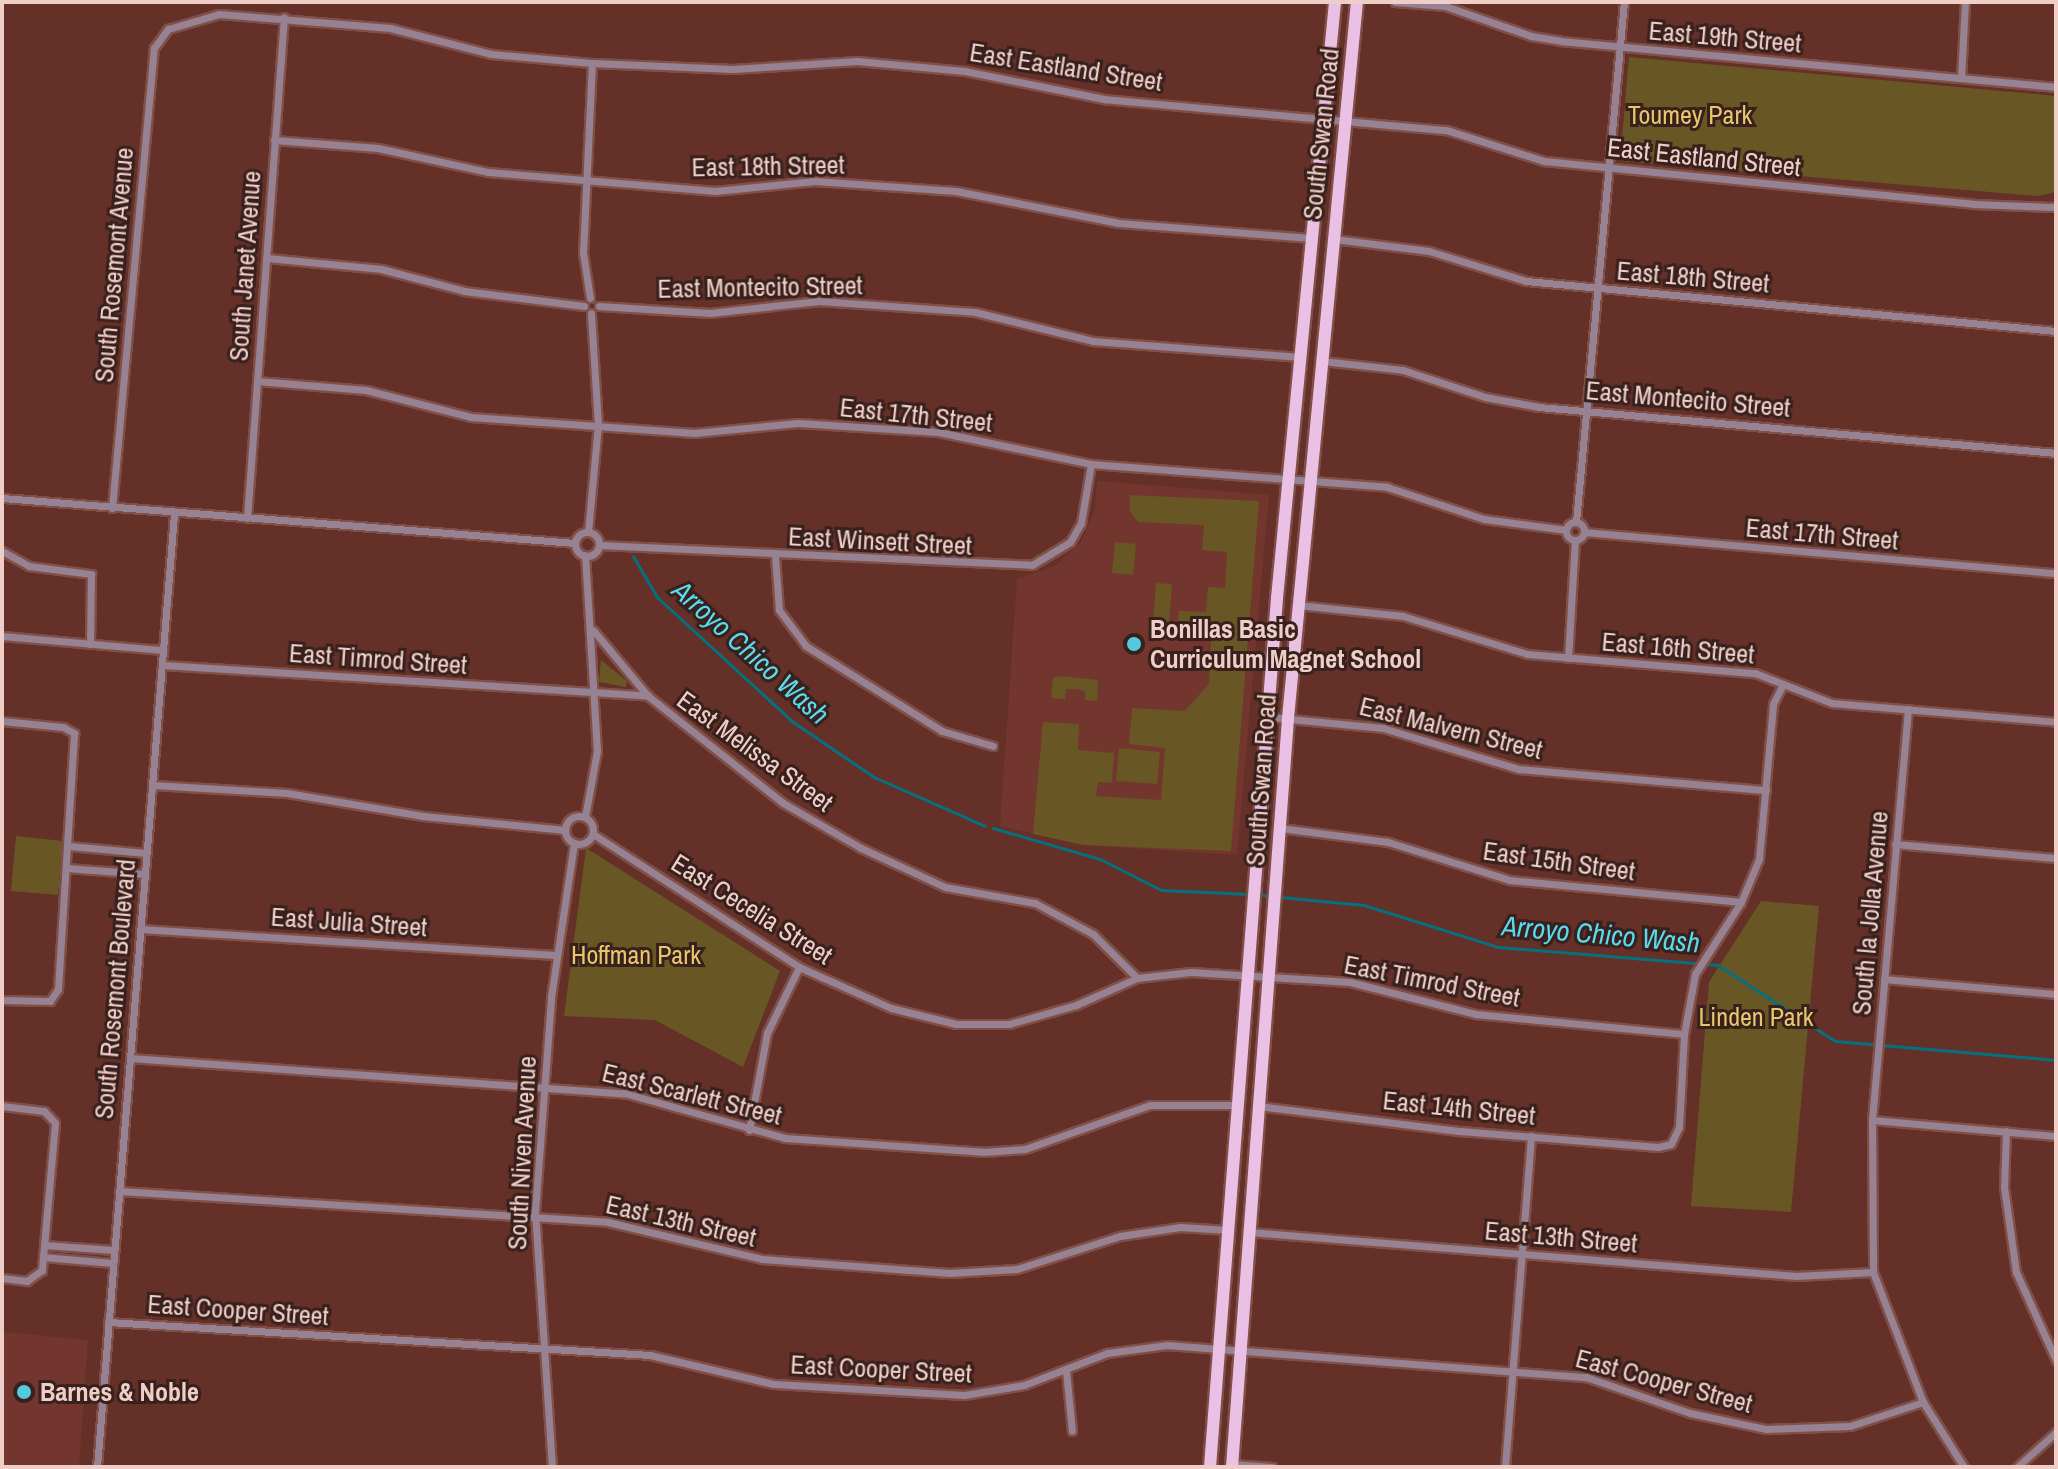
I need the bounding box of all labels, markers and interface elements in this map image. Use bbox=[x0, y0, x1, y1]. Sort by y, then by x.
street label: East 19th Street bbox=[1647, 15, 1803, 59]
street label: East Eastland Street bbox=[968, 36, 1164, 98]
street label: South Swan Road bbox=[1297, 47, 1345, 221]
park label: Toumey Park bbox=[1628, 99, 1752, 131]
street label: East Eastland Street bbox=[1606, 131, 1802, 183]
street label: South Rosemont Avenue bbox=[88, 146, 140, 384]
street label: East 18th Street bbox=[691, 149, 845, 183]
street label: South Janet Avenue bbox=[223, 169, 267, 363]
street label: East 18th Street bbox=[1615, 255, 1771, 299]
street label: East Montecito Street bbox=[657, 270, 863, 304]
street label: East Montecito Street bbox=[1585, 375, 1791, 423]
street label: East 17th Street bbox=[838, 391, 994, 439]
street label: East 17th Street bbox=[1744, 512, 1900, 556]
street label: East Winsett Street bbox=[787, 521, 973, 561]
water label: Arroyo Chico Wash bbox=[666, 573, 836, 731]
place label: Bonillas Basic Curriculum Magnet School bbox=[1150, 613, 1421, 674]
street label: East 16th Street bbox=[1600, 626, 1756, 670]
marker: Bonillas Basic Curriculum Magnet School bbox=[1125, 635, 1143, 653]
street label: East Timrod Street bbox=[288, 637, 468, 681]
street label: East Melissa Street bbox=[671, 684, 839, 818]
street label: East Malvern Street bbox=[1356, 690, 1546, 766]
street label: South Swan Road bbox=[1239, 693, 1283, 867]
street label: South la Jolla Avenue bbox=[1845, 809, 1895, 1017]
street label: East 15th Street bbox=[1481, 835, 1637, 887]
street label: East Cecelia Street bbox=[666, 847, 838, 971]
street label: South Rosemont Boulevard bbox=[88, 858, 142, 1120]
street label: East Julia Street bbox=[270, 901, 428, 943]
water label: Arroyo Chico Wash bbox=[1501, 909, 1701, 959]
park label: Hoffman Park bbox=[571, 939, 701, 971]
street label: East Timrod Street bbox=[1341, 949, 1523, 1013]
park label: Linden Park bbox=[1699, 1001, 1813, 1033]
street label: South Niven Avenue bbox=[501, 1055, 543, 1251]
street label: East Scarlett Street bbox=[599, 1057, 785, 1131]
street label: East 14th Street bbox=[1381, 1084, 1537, 1132]
street label: East 13th Street bbox=[603, 1189, 759, 1253]
street label: East 13th Street bbox=[1483, 1215, 1639, 1259]
street label: East Cooper Street bbox=[146, 1288, 330, 1332]
street label: East Cooper Street bbox=[1572, 1342, 1756, 1420]
street label: East Cooper Street bbox=[790, 1349, 972, 1389]
place label: Barnes & Noble bbox=[40, 1376, 199, 1408]
marker: Barnes & Noble bbox=[15, 1383, 33, 1401]

